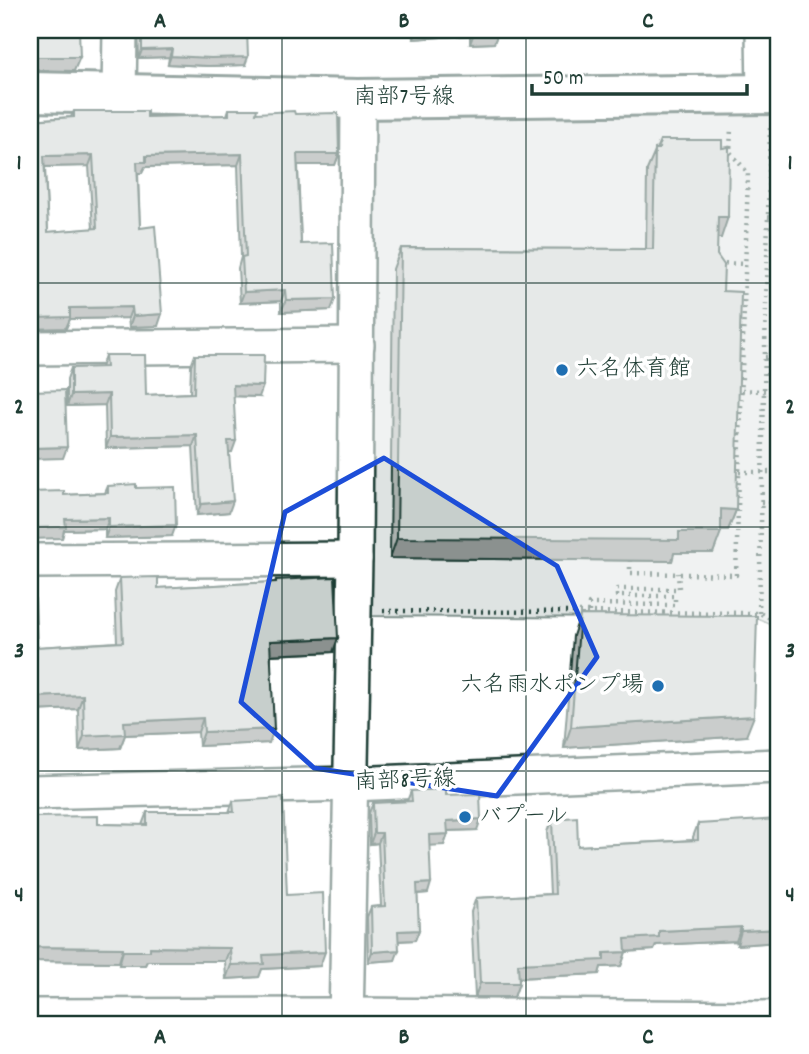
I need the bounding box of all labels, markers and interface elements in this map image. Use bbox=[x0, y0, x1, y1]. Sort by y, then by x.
text: A bbox=[154, 6, 166, 39]
text: B bbox=[399, 6, 410, 39]
text: C bbox=[642, 6, 654, 39]
scale bar bbox=[532, 52, 748, 96]
text: 50 m bbox=[543, 65, 583, 95]
street label: 南部7号線 bbox=[354, 82, 454, 115]
text: 1 bbox=[16, 148, 22, 181]
text: 1 bbox=[787, 148, 793, 181]
place label: 六名体育館 bbox=[576, 354, 691, 387]
marker: 六名体育館 bbox=[554, 362, 570, 378]
text: 2 bbox=[14, 392, 24, 425]
text: 2 bbox=[785, 392, 795, 425]
text: 3 bbox=[14, 636, 24, 669]
text: 3 bbox=[785, 636, 795, 669]
place label: 六名雨水ポンプ場 bbox=[460, 670, 644, 703]
marker: 六名雨水ポンプ場 bbox=[650, 678, 666, 694]
street label: 南部8号線 bbox=[354, 764, 456, 800]
place label: バプール bbox=[479, 801, 568, 834]
marker: バプール bbox=[457, 809, 473, 825]
text: 4 bbox=[14, 880, 24, 913]
text: 4 bbox=[785, 880, 795, 913]
text: A bbox=[154, 1022, 166, 1054]
text: B bbox=[399, 1022, 410, 1054]
text: C bbox=[642, 1022, 654, 1054]

